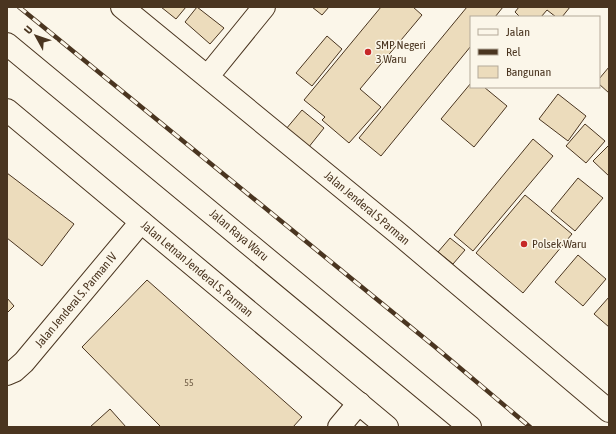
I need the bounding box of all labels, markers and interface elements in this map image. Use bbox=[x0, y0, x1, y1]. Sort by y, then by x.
north arrow bbox=[16, 16, 56, 56]
legend bbox=[470, 16, 600, 88]
text: U bbox=[22, 23, 35, 36]
text: Jalan bbox=[506, 25, 530, 39]
place label: SMP Negeri 3 Waru bbox=[376, 38, 426, 66]
text: Rel bbox=[506, 45, 521, 59]
marker: SMP Negeri 3 Waru bbox=[363, 47, 373, 57]
text: Bangunan bbox=[506, 65, 551, 79]
street label: Jalan Jenderal S Parman bbox=[321, 168, 413, 248]
street label: Jalan Raya Waru bbox=[207, 206, 271, 264]
street label: Jalan Letnan Jenderal S. Parman bbox=[138, 218, 256, 320]
place label: Polsek Waru bbox=[532, 237, 587, 251]
marker: Polsek Waru bbox=[519, 239, 529, 249]
street label: Jalan Jenderal S. Parman IV bbox=[32, 250, 120, 350]
house number: 55 bbox=[184, 377, 194, 388]

